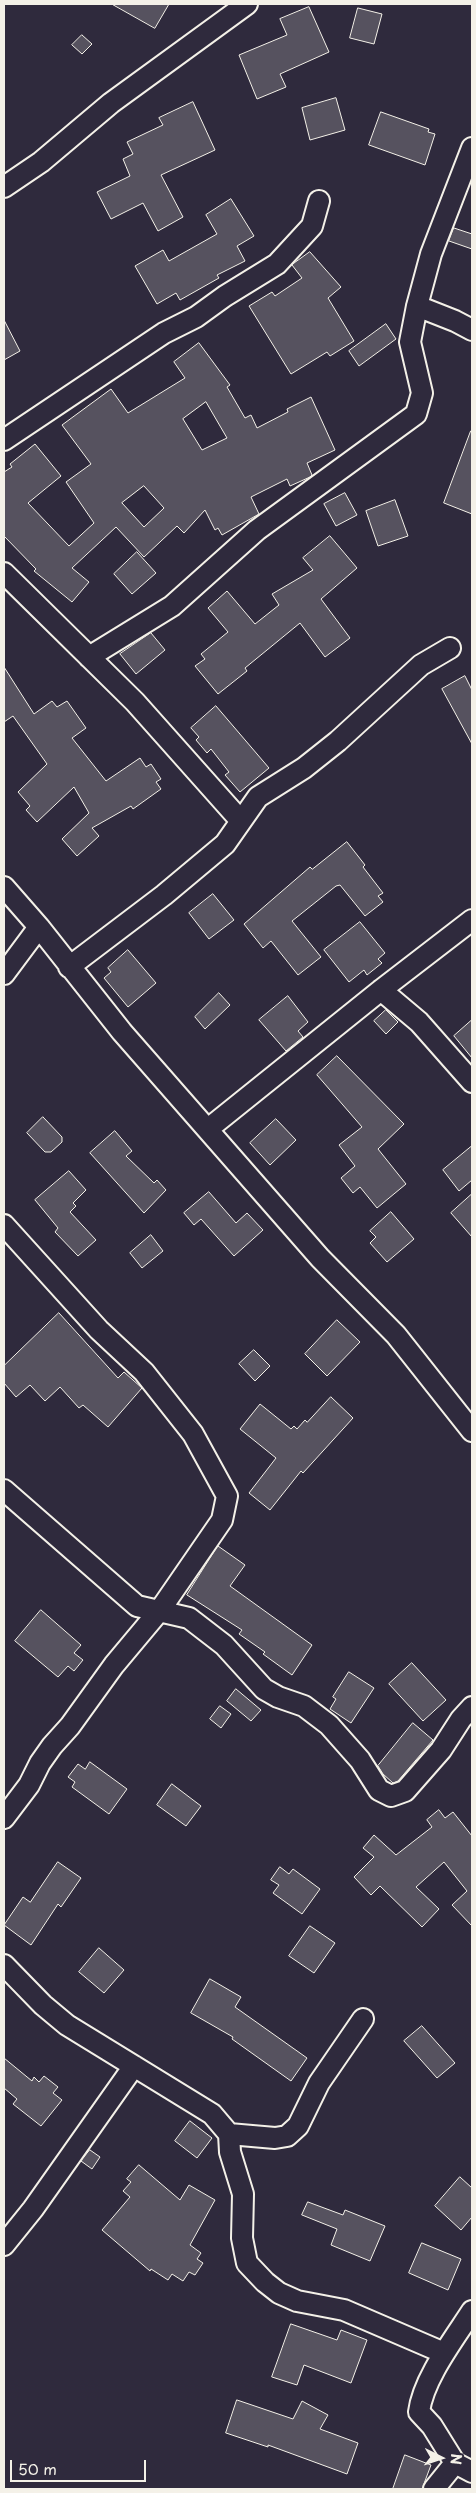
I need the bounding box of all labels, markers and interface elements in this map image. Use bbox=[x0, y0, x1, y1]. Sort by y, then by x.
north arrow bbox=[416, 2433, 466, 2483]
scale bar bbox=[12, 2450, 149, 2482]
text: N bbox=[446, 2453, 467, 2465]
text: 50 m bbox=[18, 2457, 57, 2480]

